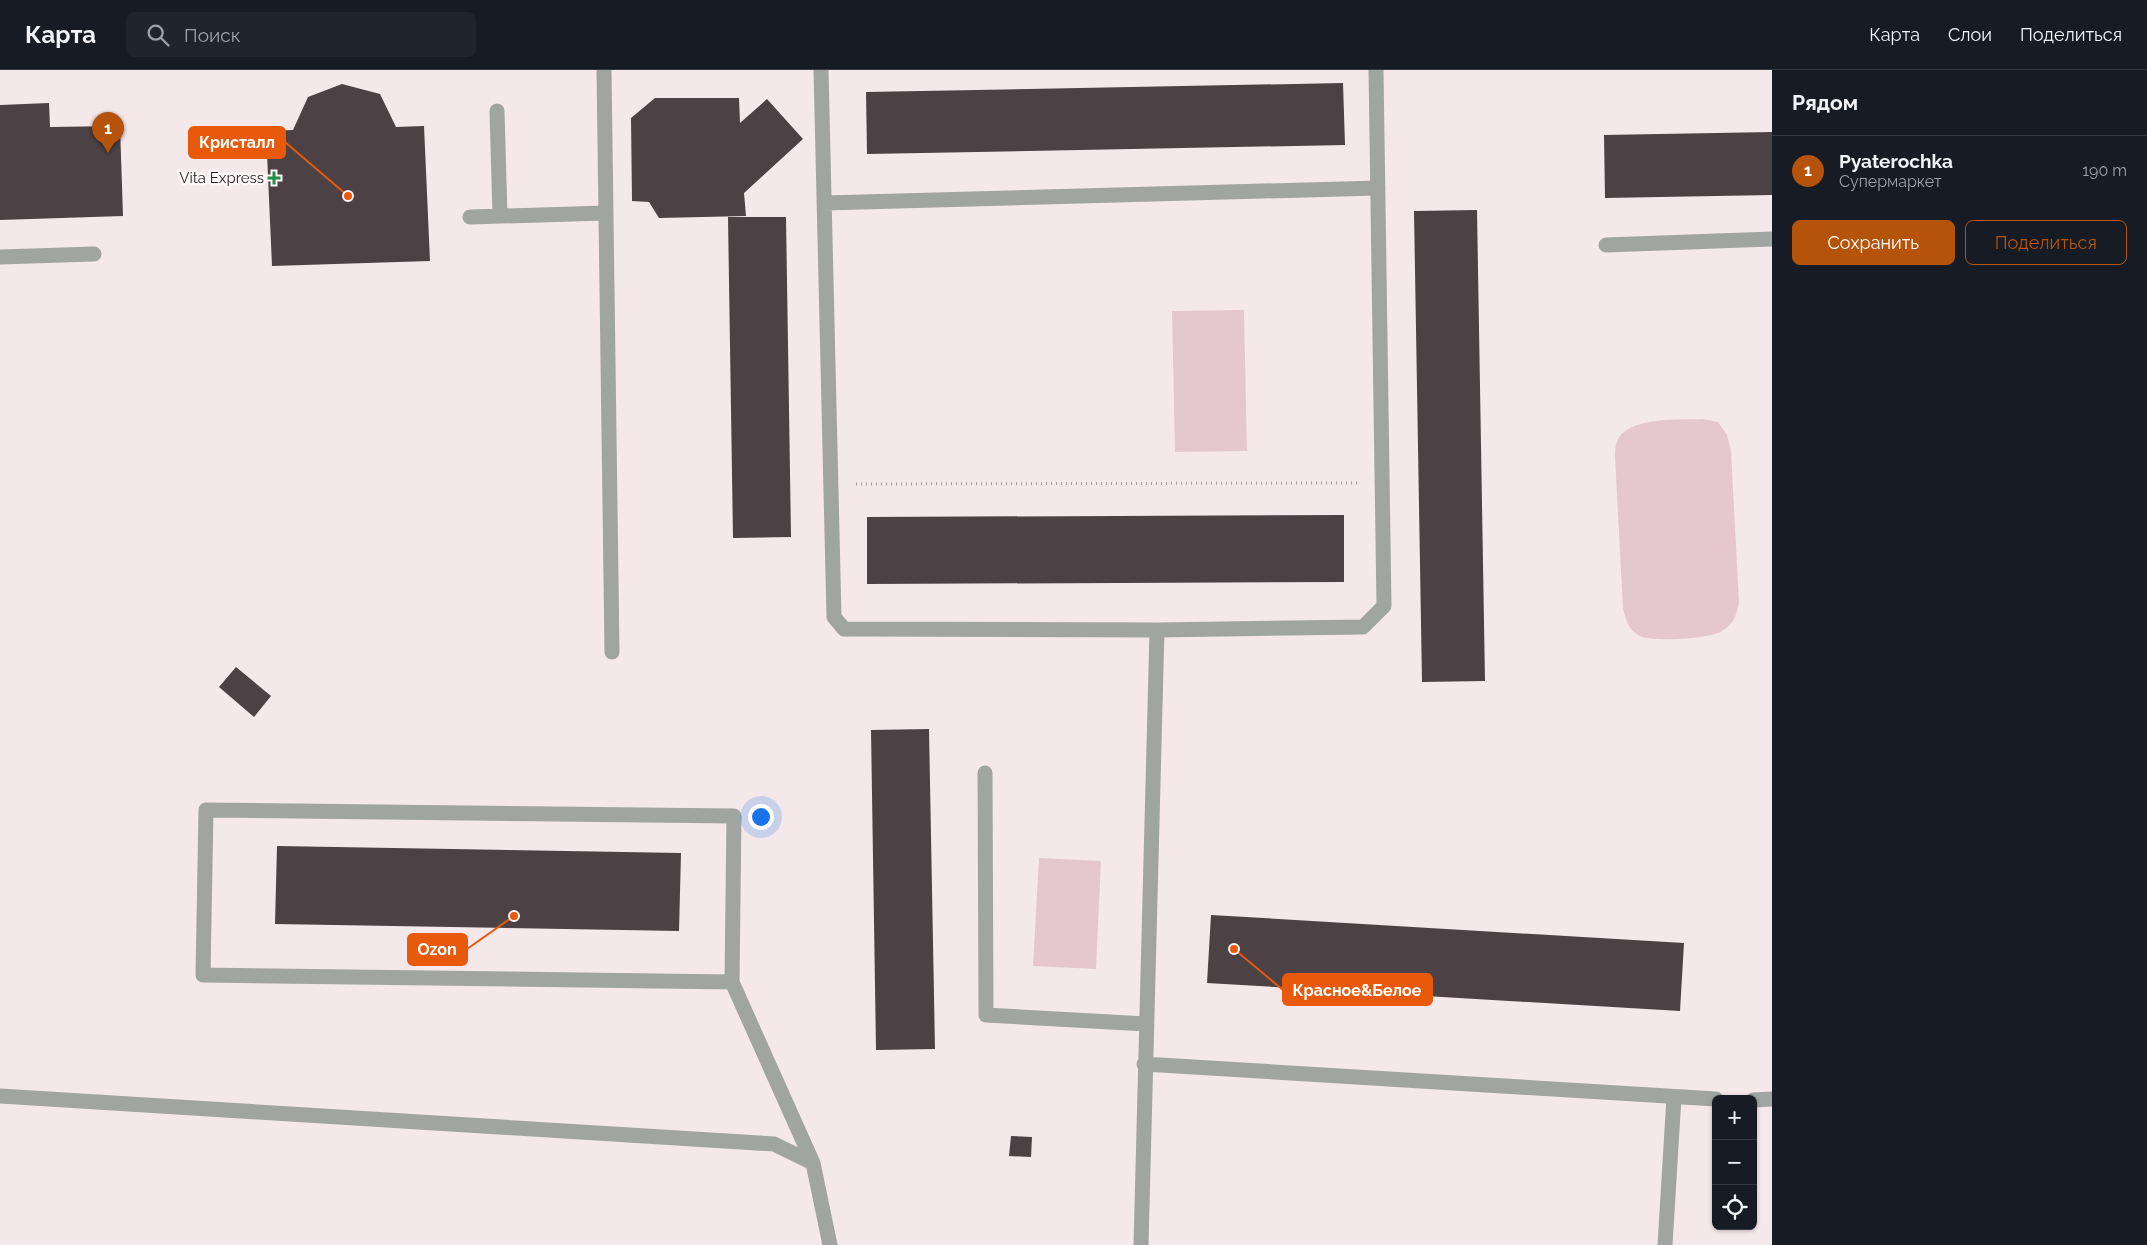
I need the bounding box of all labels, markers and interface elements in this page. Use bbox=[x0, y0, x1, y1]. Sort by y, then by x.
search box bbox=[126, 12, 476, 57]
text: Карта bbox=[25, 20, 96, 49]
icon: search bbox=[144, 21, 172, 49]
text: Поиск bbox=[184, 24, 241, 46]
text: Карта bbox=[1869, 24, 1920, 45]
text: Слои bbox=[1948, 24, 1992, 45]
text: Поделиться bbox=[2020, 24, 2122, 45]
text: Рядом bbox=[1792, 90, 1858, 115]
pin: 1 bbox=[92, 112, 124, 153]
callout: Кристалл bbox=[189, 127, 285, 158]
text: Кристалл bbox=[199, 133, 275, 152]
text: Pyaterochka bbox=[1839, 150, 1953, 172]
text: 1 bbox=[1804, 161, 1812, 180]
text: 190 m bbox=[2082, 161, 2127, 180]
place label: Vita Express bbox=[179, 169, 264, 187]
marker: Vita Express bbox=[268, 172, 280, 184]
text: Супермаркет bbox=[1839, 172, 1942, 191]
button: Сохранить bbox=[1792, 220, 1955, 265]
button: Поделиться bbox=[1965, 220, 2127, 265]
your location bbox=[748, 804, 774, 830]
callout: Ozon bbox=[408, 934, 467, 965]
text: Ozon bbox=[417, 940, 457, 959]
callout: Красное&Белое bbox=[1283, 974, 1432, 1005]
text: Красное&Белое bbox=[1293, 981, 1422, 1000]
map controls bbox=[1712, 1095, 1757, 1230]
button: + bbox=[1712, 1095, 1757, 1140]
button: − bbox=[1712, 1140, 1757, 1185]
button: locate bbox=[1712, 1185, 1757, 1230]

